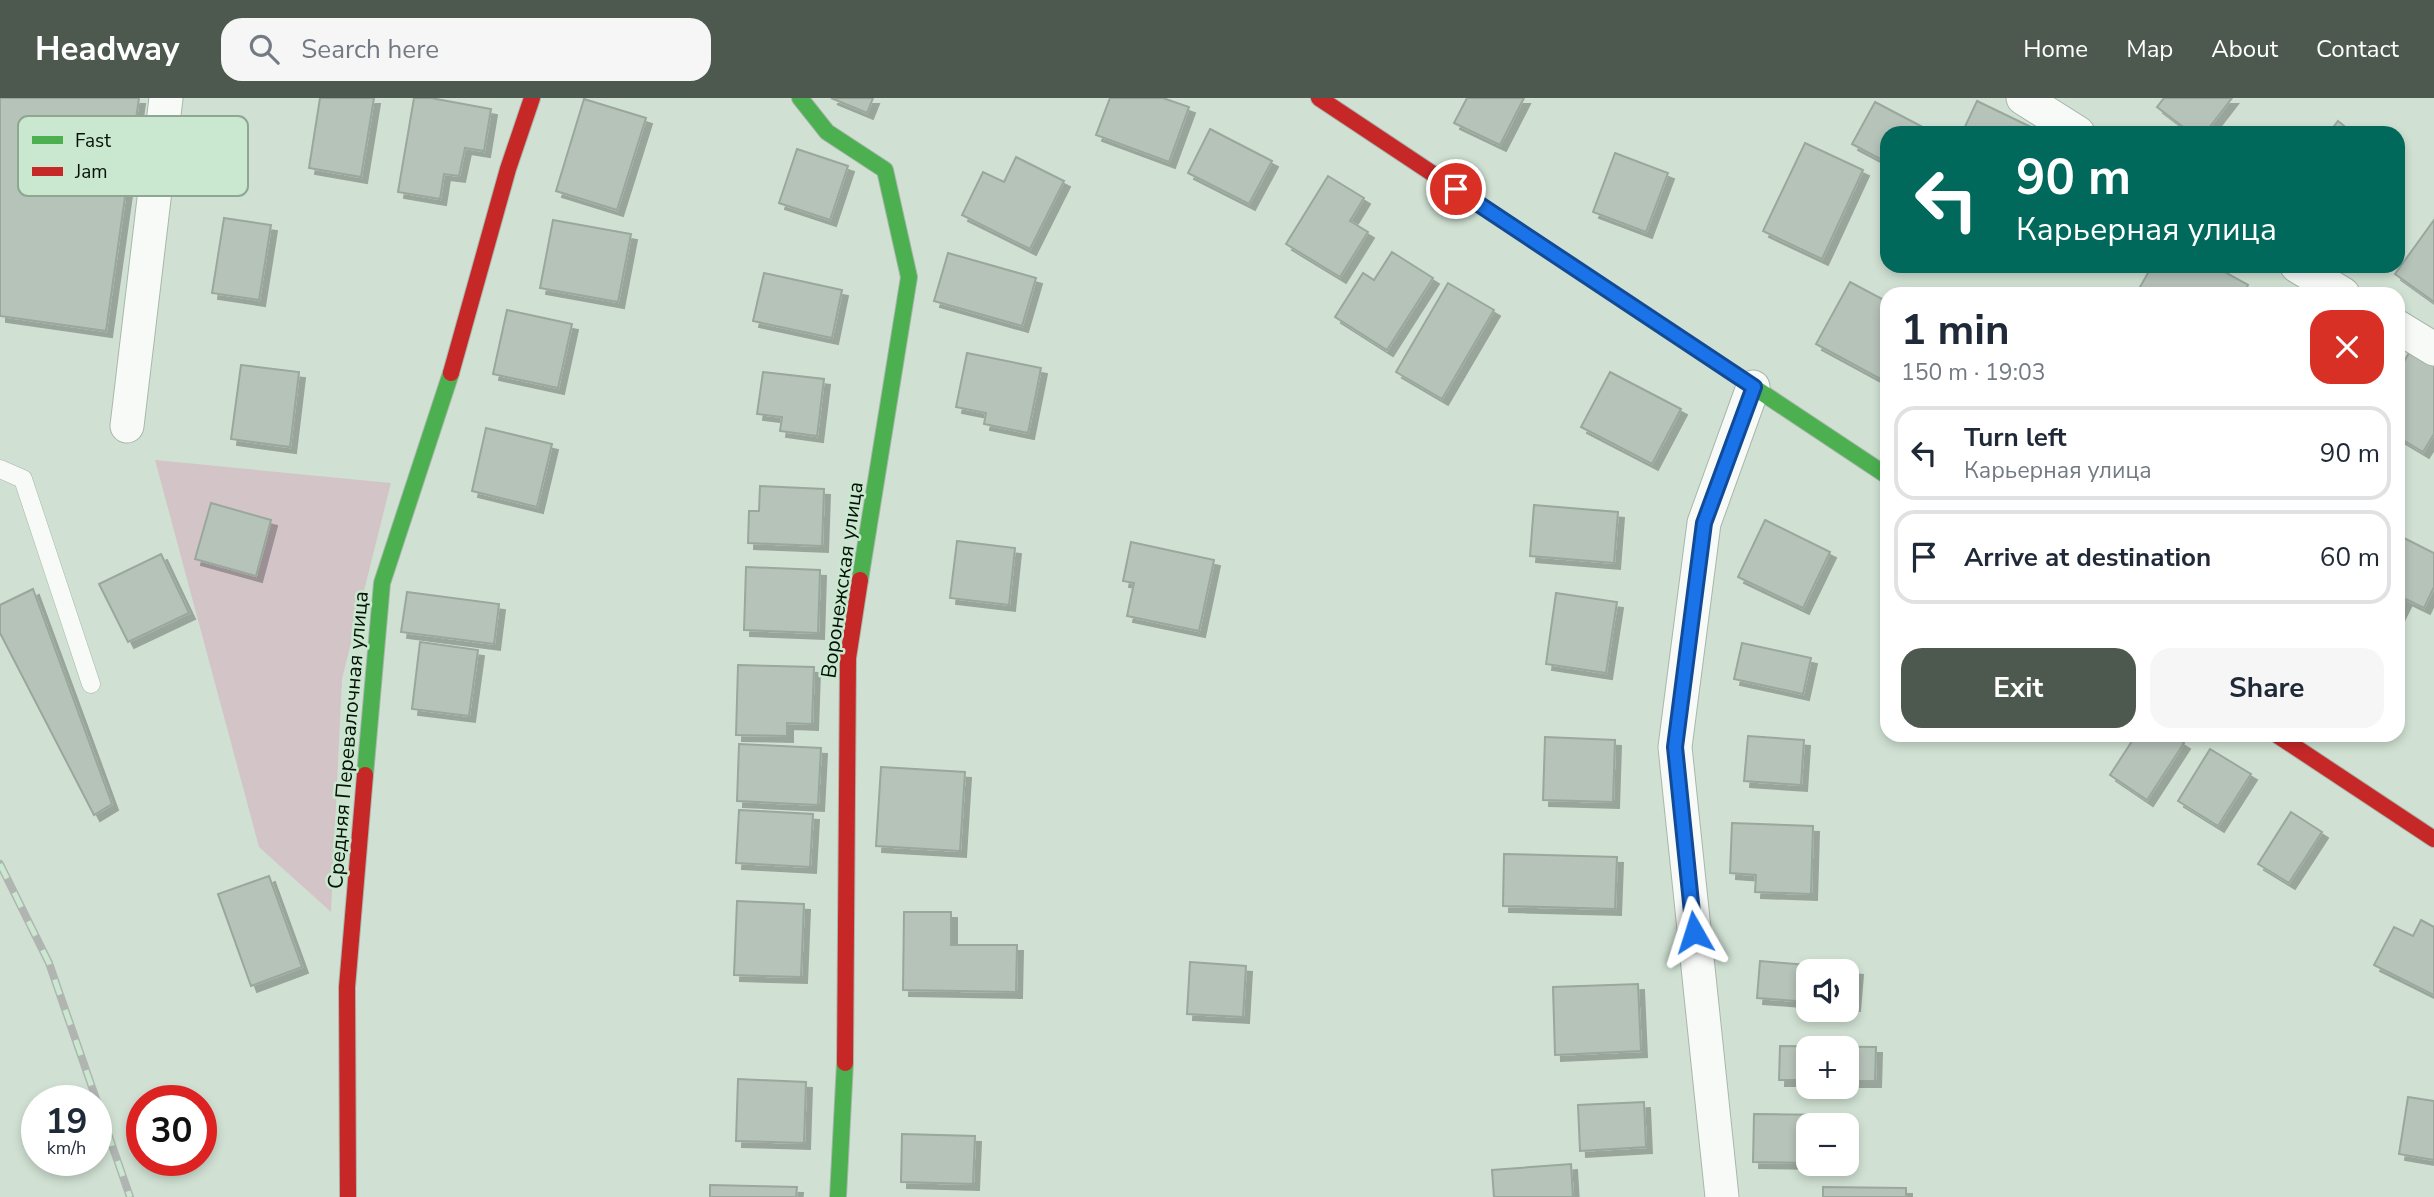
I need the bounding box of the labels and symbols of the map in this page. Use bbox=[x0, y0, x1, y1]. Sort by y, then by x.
legend bbox=[18, 116, 248, 196]
text: Fast bbox=[75, 128, 111, 154]
text: Jam bbox=[74, 159, 108, 185]
pin bbox=[1426, 159, 1486, 219]
street label: Воронежская улица bbox=[814, 480, 870, 680]
street label: Средняя Перевалочная улица bbox=[321, 590, 375, 890]
position arrow bbox=[1657, 895, 1731, 969]
speed limit sign: 30 bbox=[126, 1085, 217, 1176]

